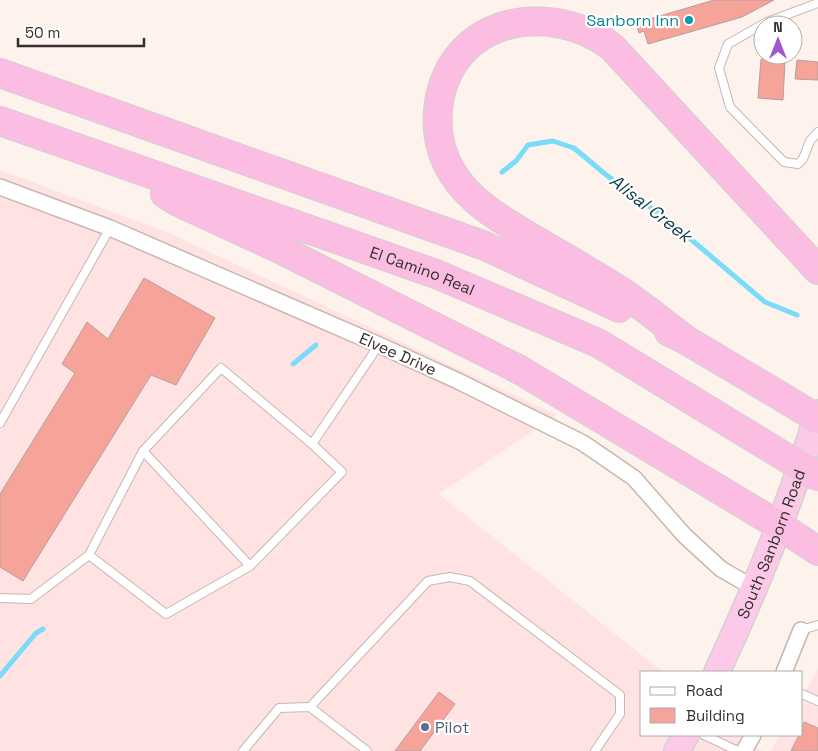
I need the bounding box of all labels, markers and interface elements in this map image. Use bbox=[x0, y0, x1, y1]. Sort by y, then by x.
place label: Sanborn Inn bbox=[587, 10, 679, 31]
marker: Sanborn Inn bbox=[683, 14, 695, 26]
scale bar bbox=[18, 15, 144, 47]
north arrow bbox=[753, 15, 803, 65]
text: N bbox=[773, 18, 783, 36]
text: 50 m bbox=[25, 23, 60, 42]
water label: Alisal Creek bbox=[605, 169, 699, 249]
street label: El Camino Real bbox=[367, 241, 478, 300]
street label: Elvee Drive bbox=[356, 328, 440, 380]
street label: South Sanborn Road bbox=[732, 466, 810, 622]
legend bbox=[640, 671, 803, 736]
text: Road bbox=[686, 681, 723, 700]
text: Building bbox=[686, 706, 745, 725]
place label: Pilot bbox=[435, 717, 469, 738]
marker: Pilot bbox=[419, 721, 431, 733]

